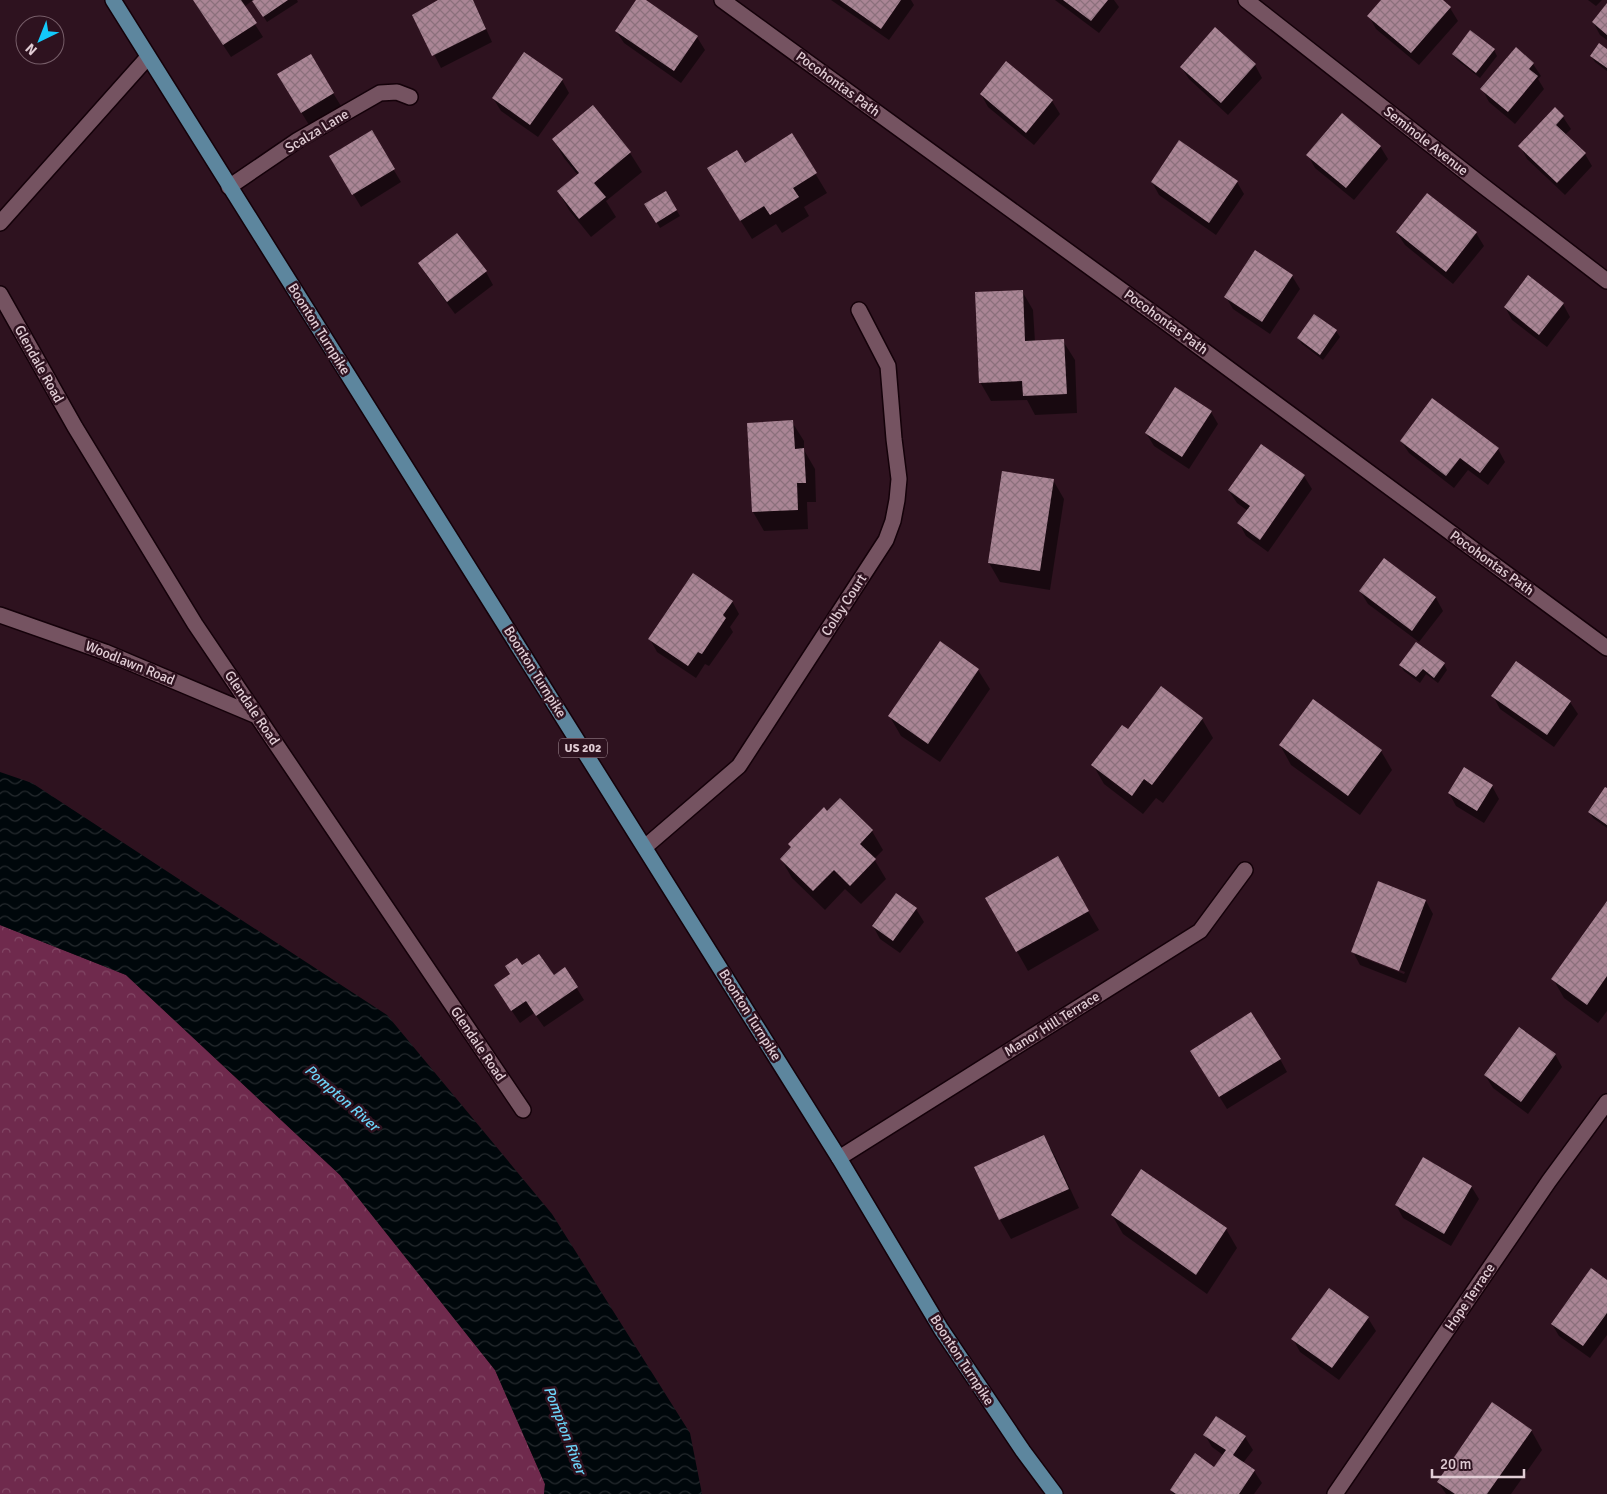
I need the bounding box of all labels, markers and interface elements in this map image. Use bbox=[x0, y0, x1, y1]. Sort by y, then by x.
north arrow bbox=[15, 15, 65, 65]
text: N bbox=[22, 40, 41, 59]
street label: Pocohontas Path bbox=[793, 48, 883, 120]
street label: Seminole Avenue bbox=[1380, 103, 1472, 179]
street label: Scalza Lane bbox=[282, 105, 352, 157]
street label: Boonton Turnpike bbox=[284, 280, 354, 378]
street label: Pocohontas Path bbox=[1121, 286, 1211, 358]
street label: Glendale Road bbox=[11, 322, 67, 406]
street label: Pocohontas Path bbox=[1447, 527, 1537, 599]
street label: Colby Court bbox=[818, 571, 870, 639]
street label: Boonton Turnpike bbox=[500, 623, 570, 721]
street label: Woodlawn Road bbox=[83, 637, 177, 689]
street label: Glendale Road bbox=[221, 668, 283, 748]
road number: US 202 bbox=[559, 738, 607, 758]
street label: Boonton Turnpike bbox=[715, 966, 785, 1064]
street label: Manor Hill Terrace bbox=[1001, 988, 1103, 1060]
street label: Glendale Road bbox=[447, 1004, 509, 1084]
water label: Pompton River bbox=[301, 1061, 385, 1137]
street label: Hope Terrace bbox=[1441, 1260, 1499, 1334]
street label: Boonton Turnpike bbox=[926, 1312, 998, 1408]
water label: Pompton River bbox=[540, 1383, 591, 1479]
scale bar bbox=[1432, 1446, 1524, 1478]
text: 20 m bbox=[1440, 1455, 1471, 1473]

